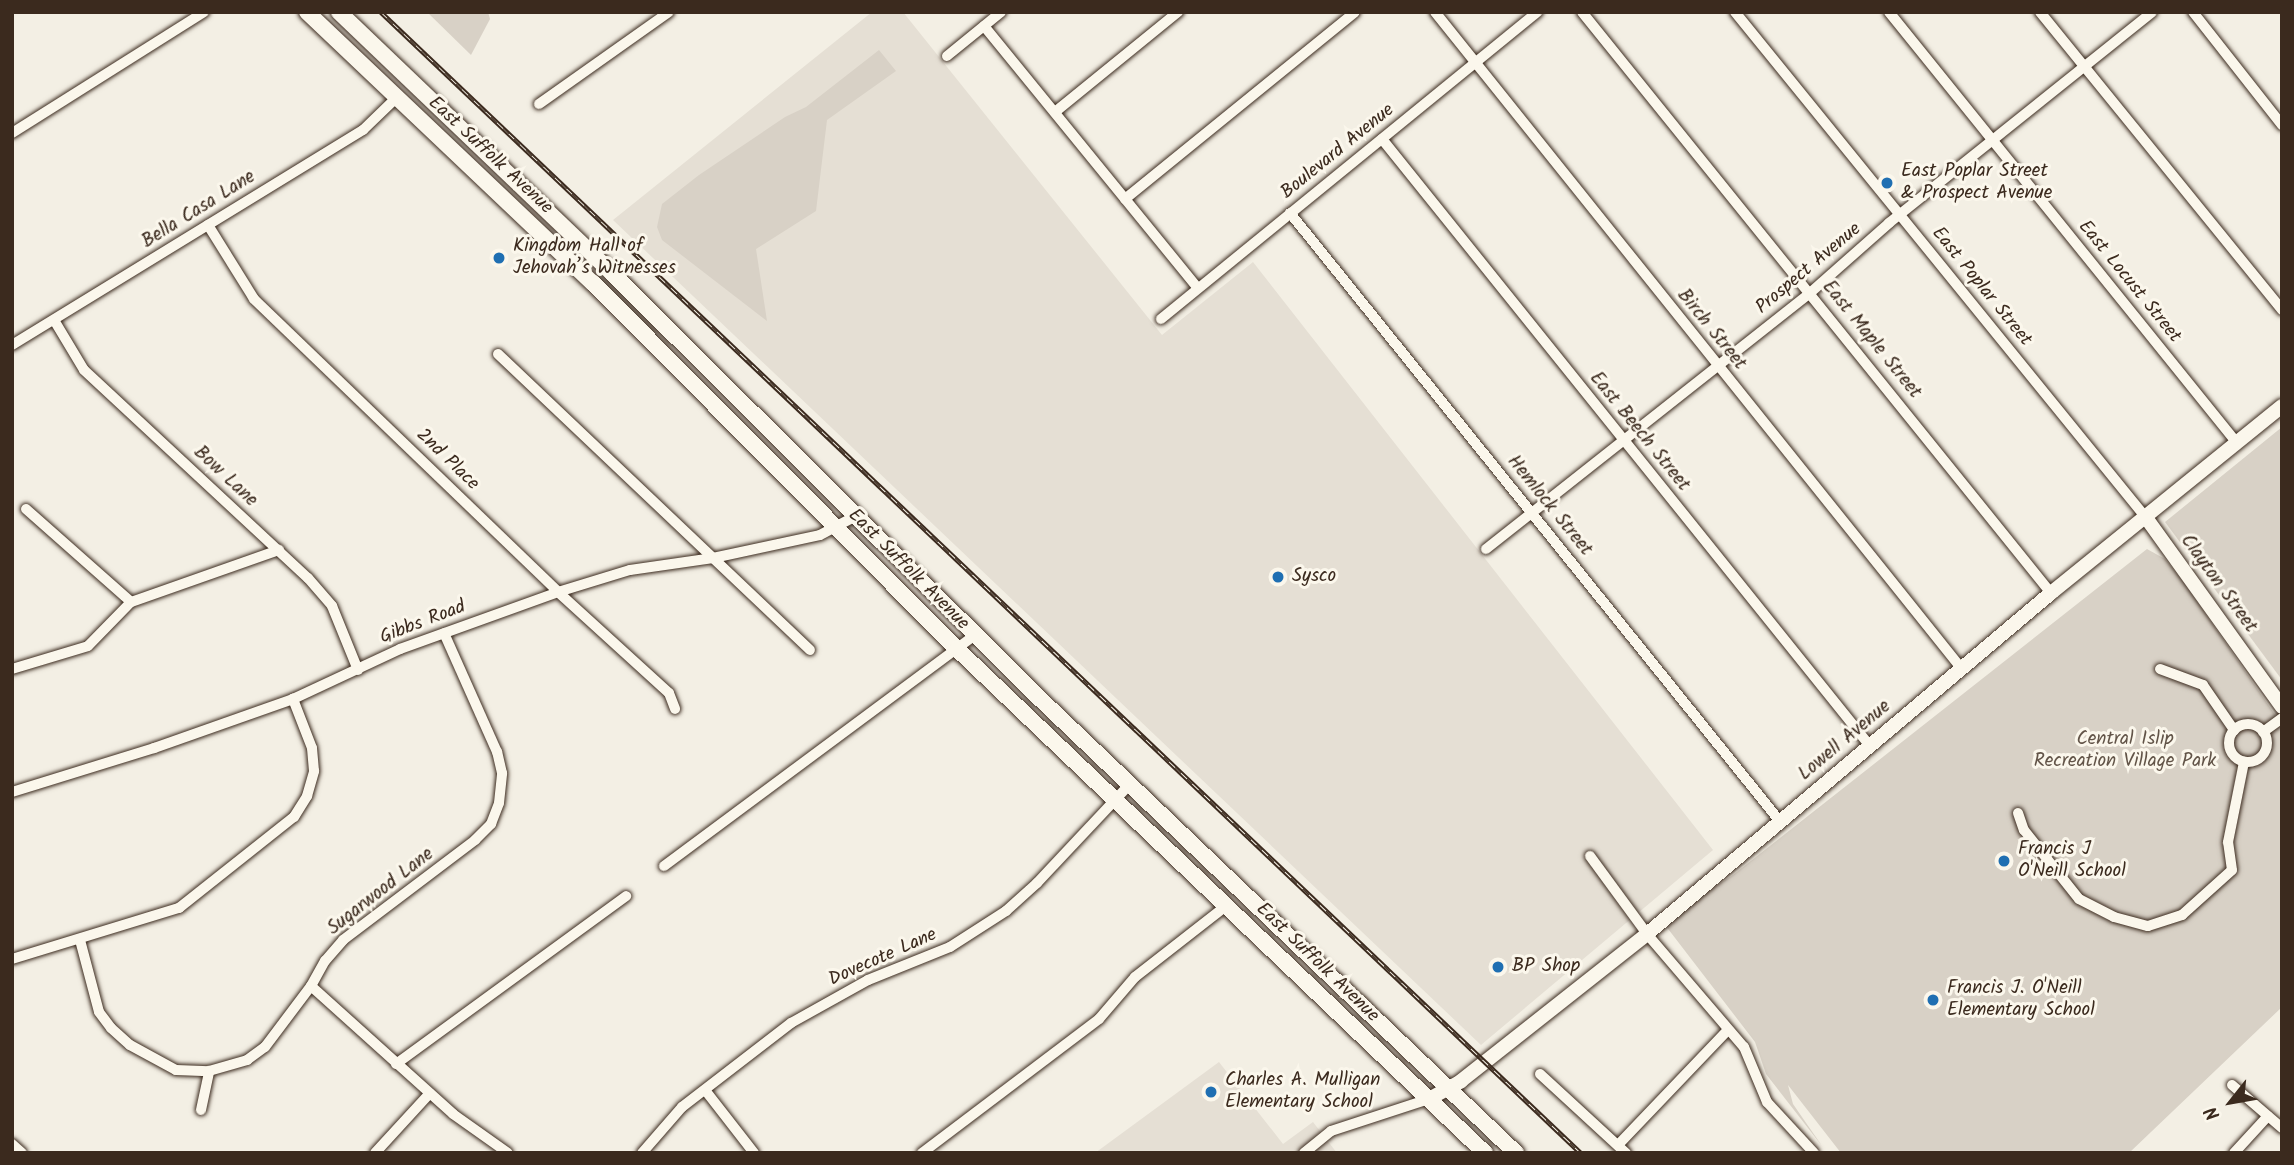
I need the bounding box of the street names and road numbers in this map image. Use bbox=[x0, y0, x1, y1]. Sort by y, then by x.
street label: East Suffolk Avenue bbox=[423, 92, 557, 220]
street label: Boulevard Avenue bbox=[1277, 99, 1399, 205]
street label: Bella Casa Lane bbox=[138, 166, 260, 254]
street label: East Locust Street bbox=[2073, 216, 2185, 348]
street label: Prospect Avenue bbox=[1752, 218, 1866, 320]
street label: East Poplar Street bbox=[1926, 223, 2036, 351]
street label: East Maple Street bbox=[1816, 276, 1926, 404]
street label: Birch Street bbox=[1672, 285, 1750, 375]
street label: East Beech Street bbox=[1584, 368, 1694, 496]
street label: 2nd Place bbox=[411, 424, 483, 496]
street label: Bow Lane bbox=[188, 442, 262, 512]
street label: Hemlock Street bbox=[1501, 451, 1597, 561]
street label: East Suffolk Avenue bbox=[843, 505, 973, 635]
street label: Clayton Street bbox=[2175, 530, 2261, 638]
street label: Gibbs Road bbox=[377, 596, 469, 650]
street label: Lowell Avenue bbox=[1794, 696, 1896, 786]
street label: Sugarwood Lane bbox=[323, 843, 439, 941]
street label: East Suffolk Avenue bbox=[1251, 898, 1383, 1028]
street label: Dovecote Lane bbox=[825, 924, 941, 992]

